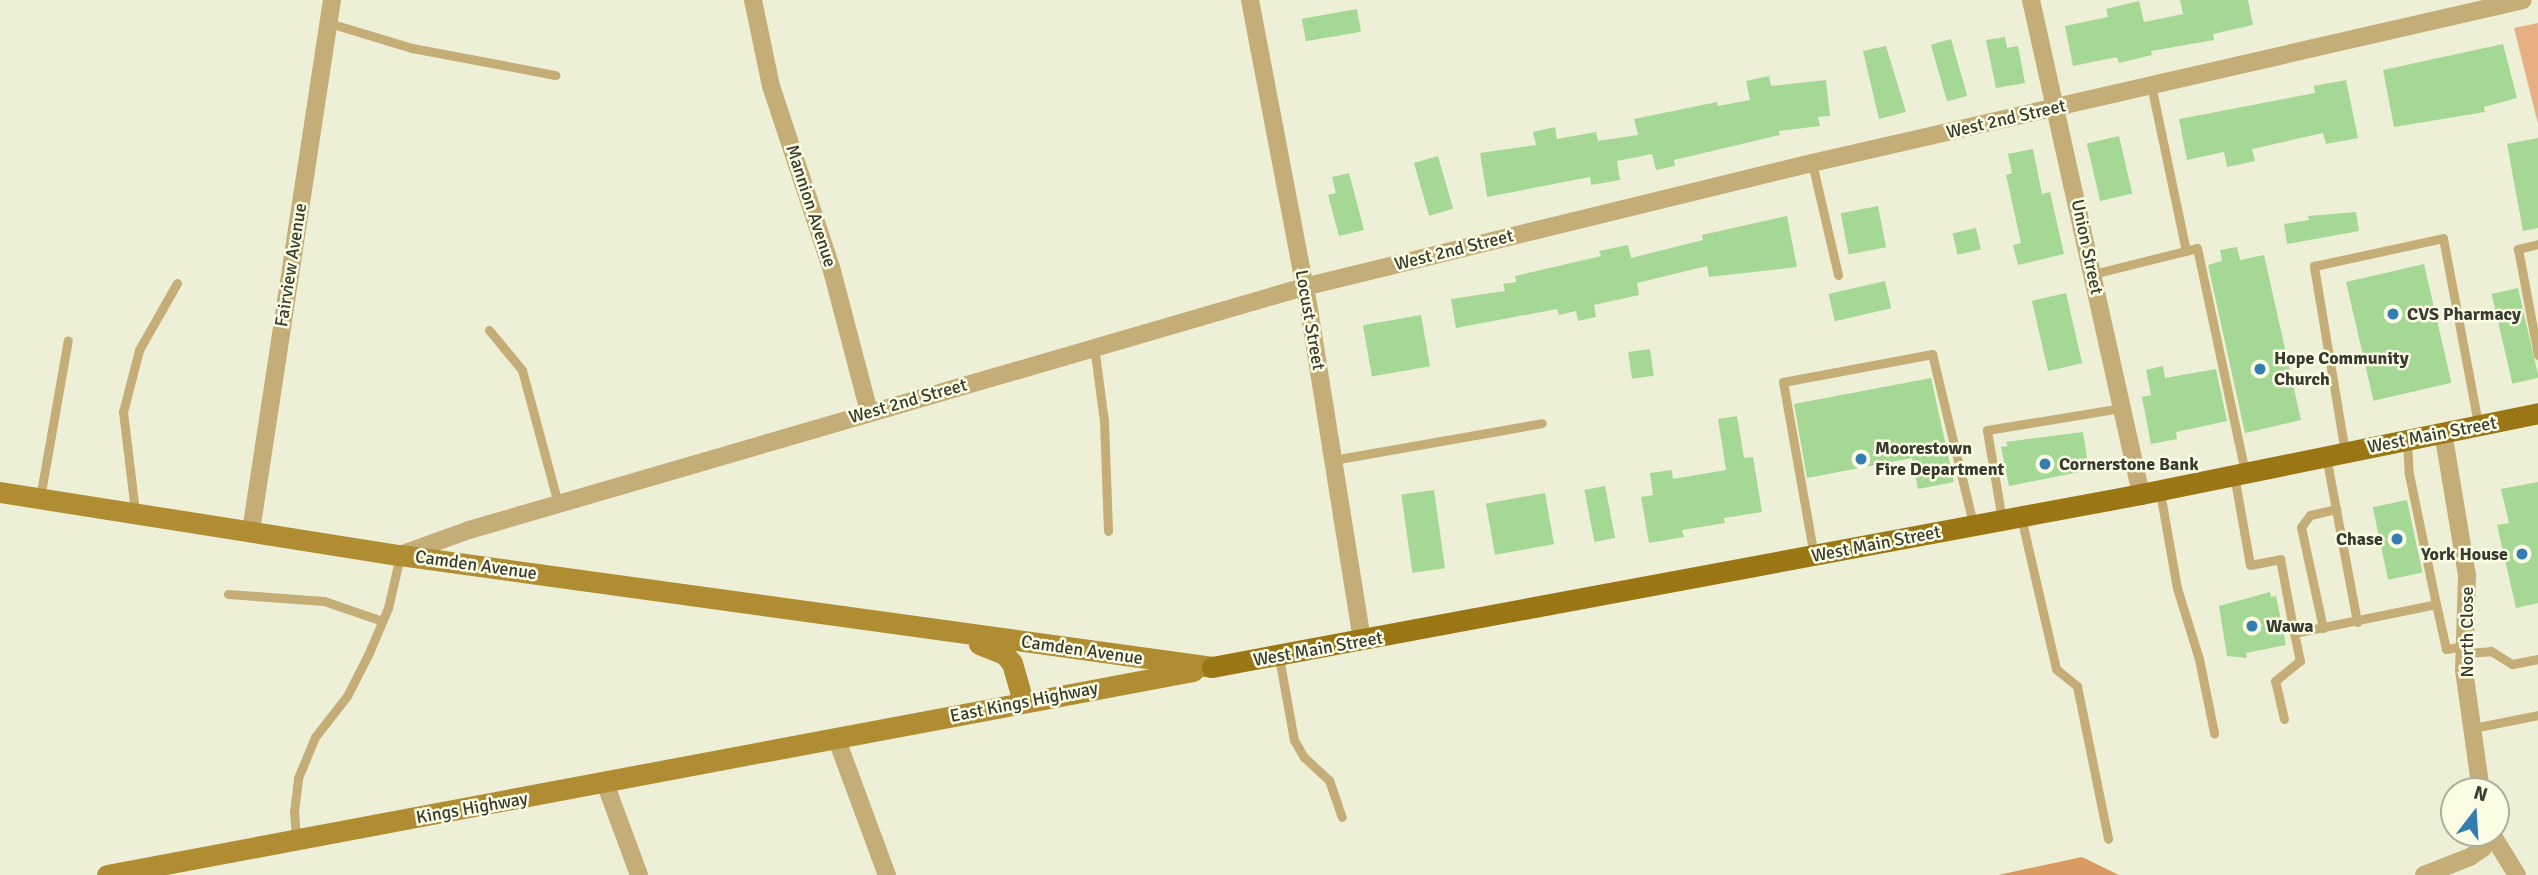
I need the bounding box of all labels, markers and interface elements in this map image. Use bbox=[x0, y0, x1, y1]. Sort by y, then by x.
street label: West 2nd Street bbox=[1944, 95, 2068, 143]
street label: Mannion Avenue bbox=[781, 142, 841, 270]
street label: Union Street bbox=[2066, 197, 2108, 297]
street label: Fairview Avenue bbox=[271, 202, 311, 328]
street label: West 2nd Street bbox=[1392, 225, 1516, 275]
street label: Locust Street bbox=[1291, 268, 1329, 372]
place label: CVS Pharmacy bbox=[2407, 303, 2521, 325]
marker: CVS Pharmacy bbox=[2385, 306, 2401, 322]
place label: Hope Community Church bbox=[2274, 348, 2409, 390]
marker: Hope Community Church bbox=[2252, 361, 2268, 377]
street label: West 2nd Street bbox=[847, 374, 969, 428]
street label: West Main Street bbox=[2366, 412, 2498, 458]
place label: Moorestown Fire Department bbox=[1875, 438, 2004, 480]
marker: Moorestown Fire Department bbox=[1853, 451, 1869, 467]
place label: Cornerstone Bank bbox=[2059, 453, 2199, 475]
marker: Cornerstone Bank bbox=[2037, 456, 2053, 472]
street label: West Main Street bbox=[1810, 521, 1942, 567]
place label: Chase bbox=[2336, 528, 2383, 550]
marker: Chase bbox=[2389, 531, 2405, 547]
place label: York House bbox=[2421, 543, 2508, 565]
street label: Camden Avenue bbox=[414, 546, 538, 584]
marker: York House bbox=[2514, 546, 2530, 562]
street label: North Close bbox=[2456, 587, 2478, 677]
place label: Wawa bbox=[2266, 615, 2314, 637]
marker: Wawa bbox=[2244, 618, 2260, 634]
street label: West Main Street bbox=[1252, 627, 1384, 671]
street label: Camden Avenue bbox=[1020, 631, 1144, 669]
street label: East Kings Highway bbox=[948, 677, 1100, 727]
north arrow bbox=[2440, 777, 2510, 847]
text: N bbox=[2471, 780, 2490, 807]
street label: Kings Highway bbox=[415, 788, 529, 828]

